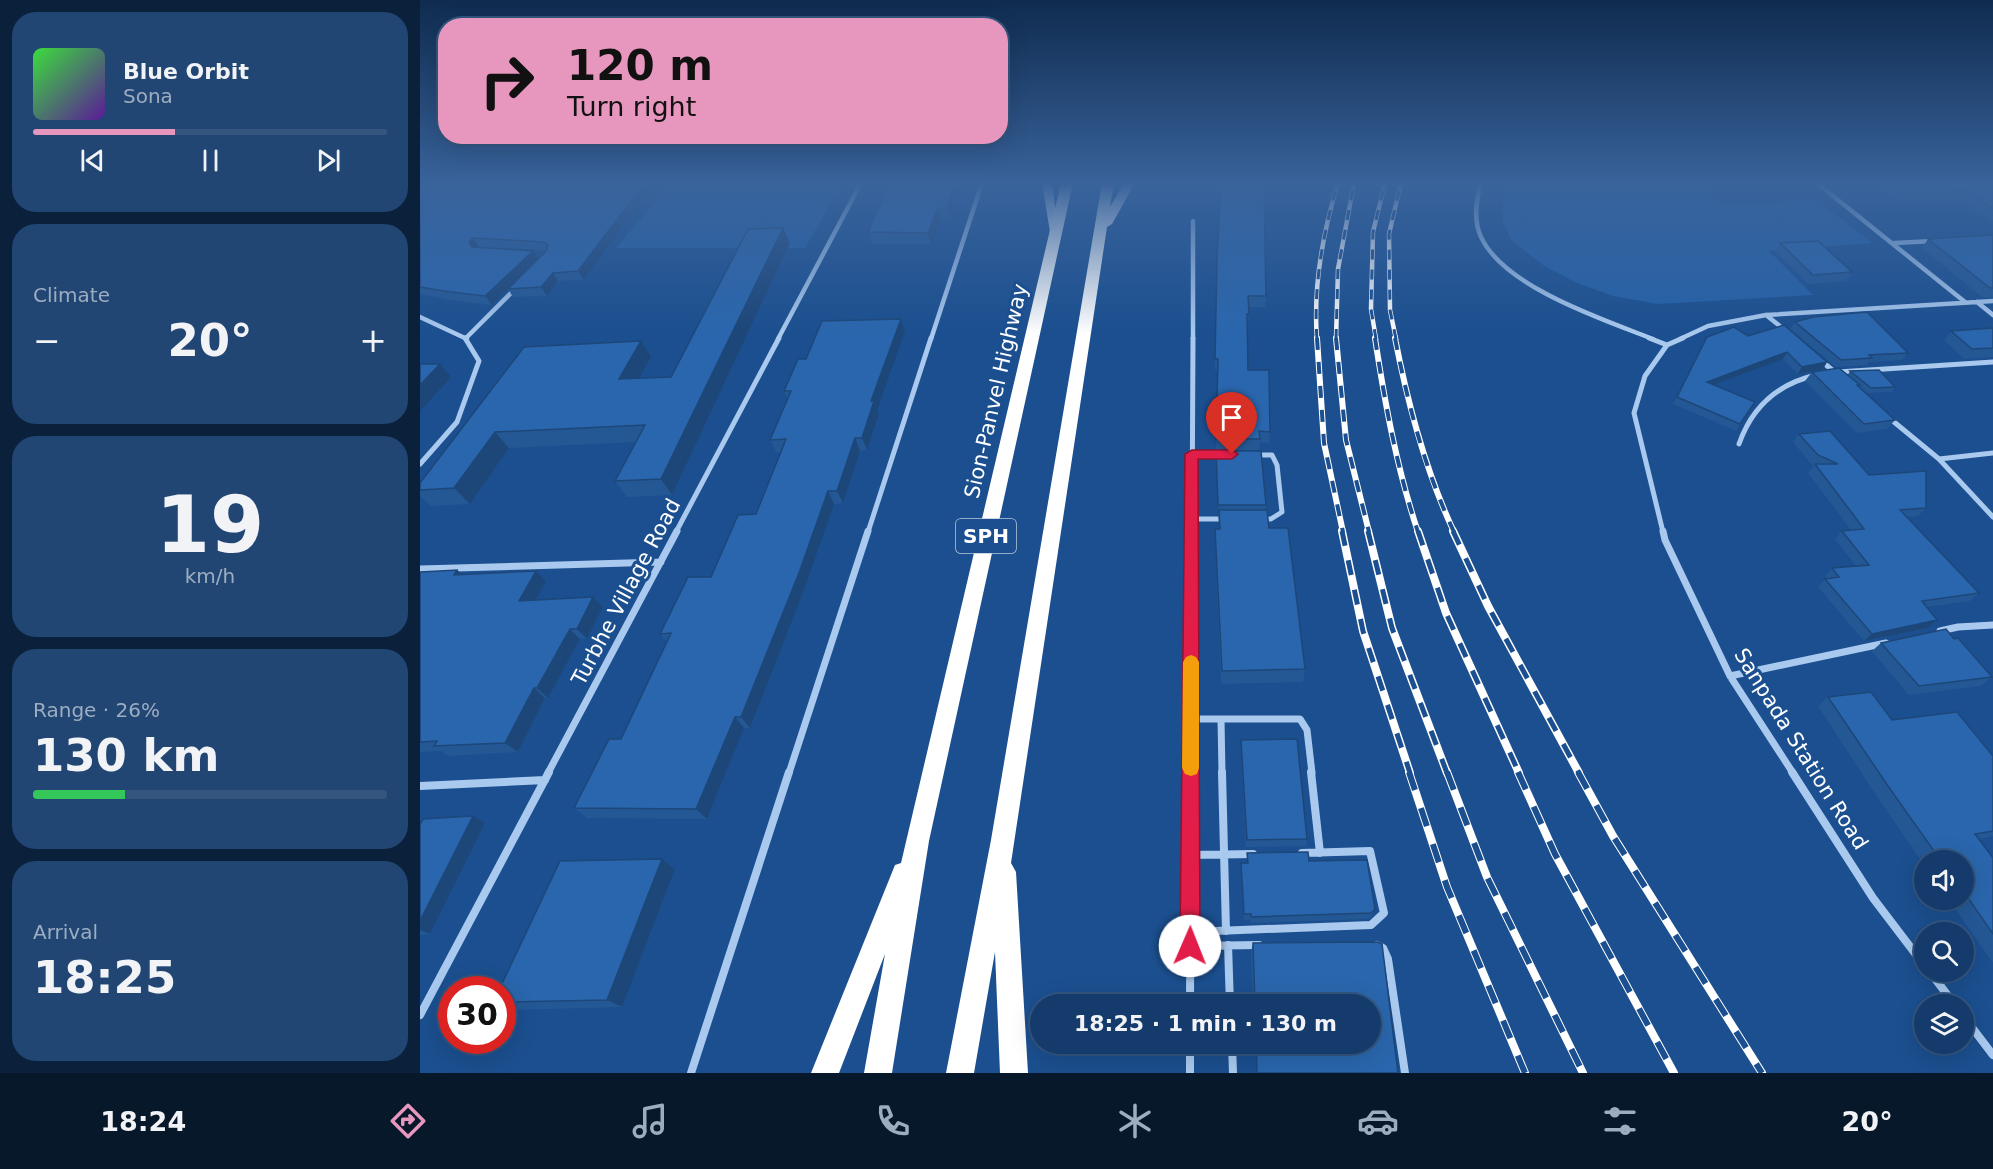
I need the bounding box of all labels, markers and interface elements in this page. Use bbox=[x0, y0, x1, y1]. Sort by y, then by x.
text: 120 m bbox=[567, 41, 713, 90]
icon: right bbox=[468, 42, 546, 120]
text: Blue Orbit bbox=[123, 59, 249, 84]
text: Sona bbox=[123, 84, 173, 108]
text: Turn right bbox=[567, 91, 696, 122]
icon: previous bbox=[76, 144, 109, 177]
icon: pause bbox=[194, 144, 227, 177]
icon: next bbox=[312, 144, 345, 177]
street label: Sion-Panvel Highway bbox=[960, 281, 1032, 501]
text: Climate bbox=[33, 283, 110, 307]
text: 20° bbox=[167, 314, 253, 367]
text: − bbox=[33, 321, 61, 360]
text: + bbox=[359, 321, 387, 360]
pin bbox=[1206, 392, 1257, 454]
icon: arrive bbox=[1215, 401, 1248, 434]
text: 19 bbox=[156, 480, 264, 570]
street label: Turbhe Village Road bbox=[566, 495, 685, 690]
road number: SPH bbox=[956, 519, 1016, 553]
text: km/h bbox=[185, 564, 235, 588]
street label: Sanpada Station Road bbox=[1729, 644, 1873, 854]
text: Range · 26% bbox=[33, 698, 160, 722]
text: 130 km bbox=[33, 729, 219, 782]
map controls bbox=[1914, 850, 1974, 1054]
button: sound bbox=[1914, 850, 1974, 910]
position arrow bbox=[1158, 914, 1222, 978]
text: Arrival bbox=[33, 920, 98, 944]
button: search bbox=[1914, 922, 1974, 982]
text: 18:25 bbox=[33, 951, 176, 1004]
speed limit sign: 30 bbox=[438, 976, 516, 1054]
button: layers bbox=[1914, 994, 1974, 1054]
text: 18:25 · 1 min · 130 m bbox=[1074, 1011, 1337, 1036]
icon: directions bbox=[387, 1100, 429, 1142]
icon: music bbox=[629, 1100, 671, 1142]
icon: phone bbox=[872, 1100, 914, 1142]
icon: climate bbox=[1114, 1100, 1156, 1142]
icon: car bbox=[1357, 1100, 1399, 1142]
icon: filters bbox=[1599, 1100, 1641, 1142]
text: 18:24 bbox=[100, 1106, 186, 1137]
text: 20° bbox=[1842, 1106, 1893, 1137]

